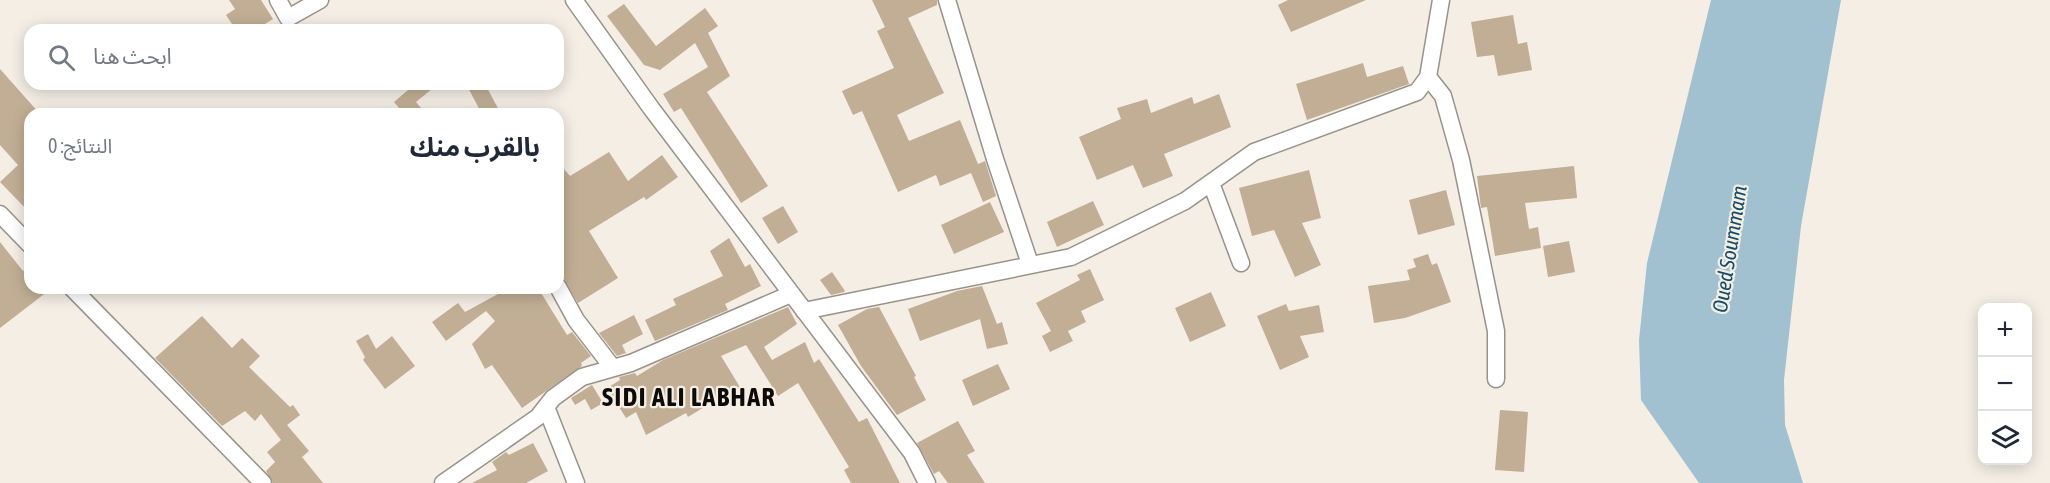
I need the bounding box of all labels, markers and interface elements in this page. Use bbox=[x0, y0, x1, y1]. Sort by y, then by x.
search box bbox=[24, 24, 564, 90]
icon: search bbox=[45, 41, 78, 74]
text: ابحث هنا bbox=[93, 43, 172, 69]
text: بالقرب منك bbox=[410, 132, 540, 162]
text: النتائج: 0 bbox=[48, 134, 112, 157]
water label: Oued Soummam bbox=[1707, 184, 1751, 314]
map controls bbox=[1978, 303, 2032, 465]
button: + bbox=[1978, 303, 2032, 357]
button: − bbox=[1978, 357, 2032, 411]
district label: SIDI ALI LABHAR bbox=[602, 382, 776, 412]
button: layers bbox=[1978, 411, 2032, 465]

